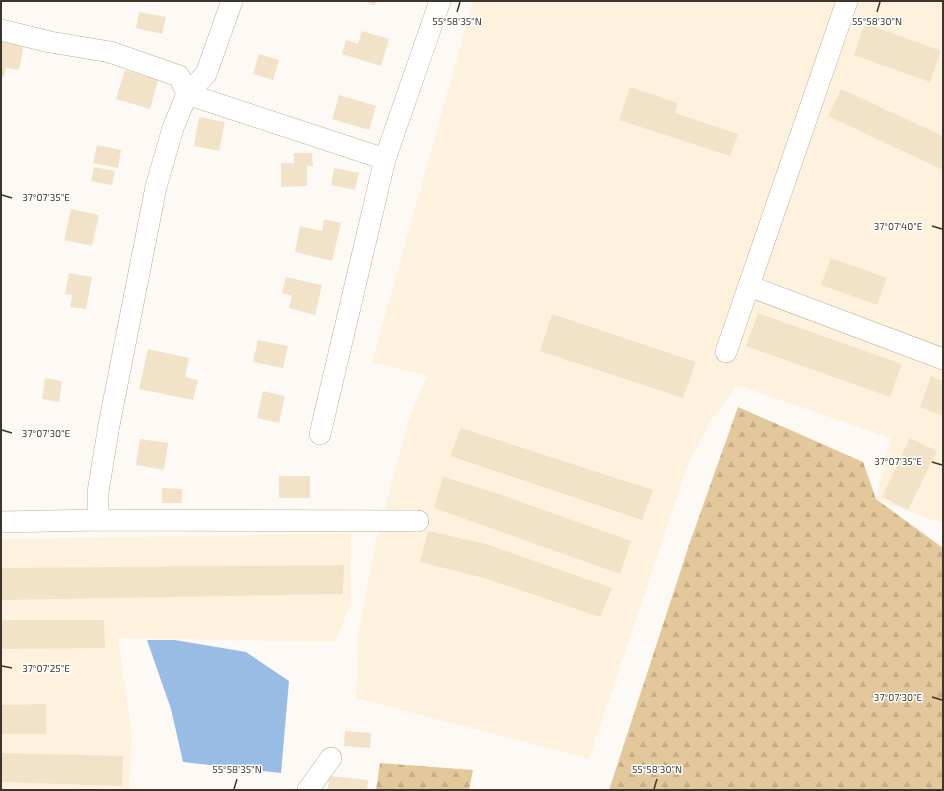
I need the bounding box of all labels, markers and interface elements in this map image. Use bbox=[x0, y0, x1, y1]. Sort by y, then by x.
text: 55°58'35"N bbox=[432, 15, 482, 27]
text: 55°58'30"N bbox=[852, 15, 902, 27]
text: 37°07'35"E bbox=[22, 191, 70, 203]
text: 37°07'40"E bbox=[874, 220, 923, 232]
text: 37°07'30"E bbox=[22, 427, 71, 439]
text: 37°07'35"E bbox=[874, 455, 922, 467]
text: 37°07'25"E bbox=[22, 662, 70, 674]
text: 37°07'30"E bbox=[874, 691, 923, 703]
text: 55°58'35"N bbox=[212, 763, 262, 775]
text: 55°58'30"N bbox=[632, 763, 682, 775]

